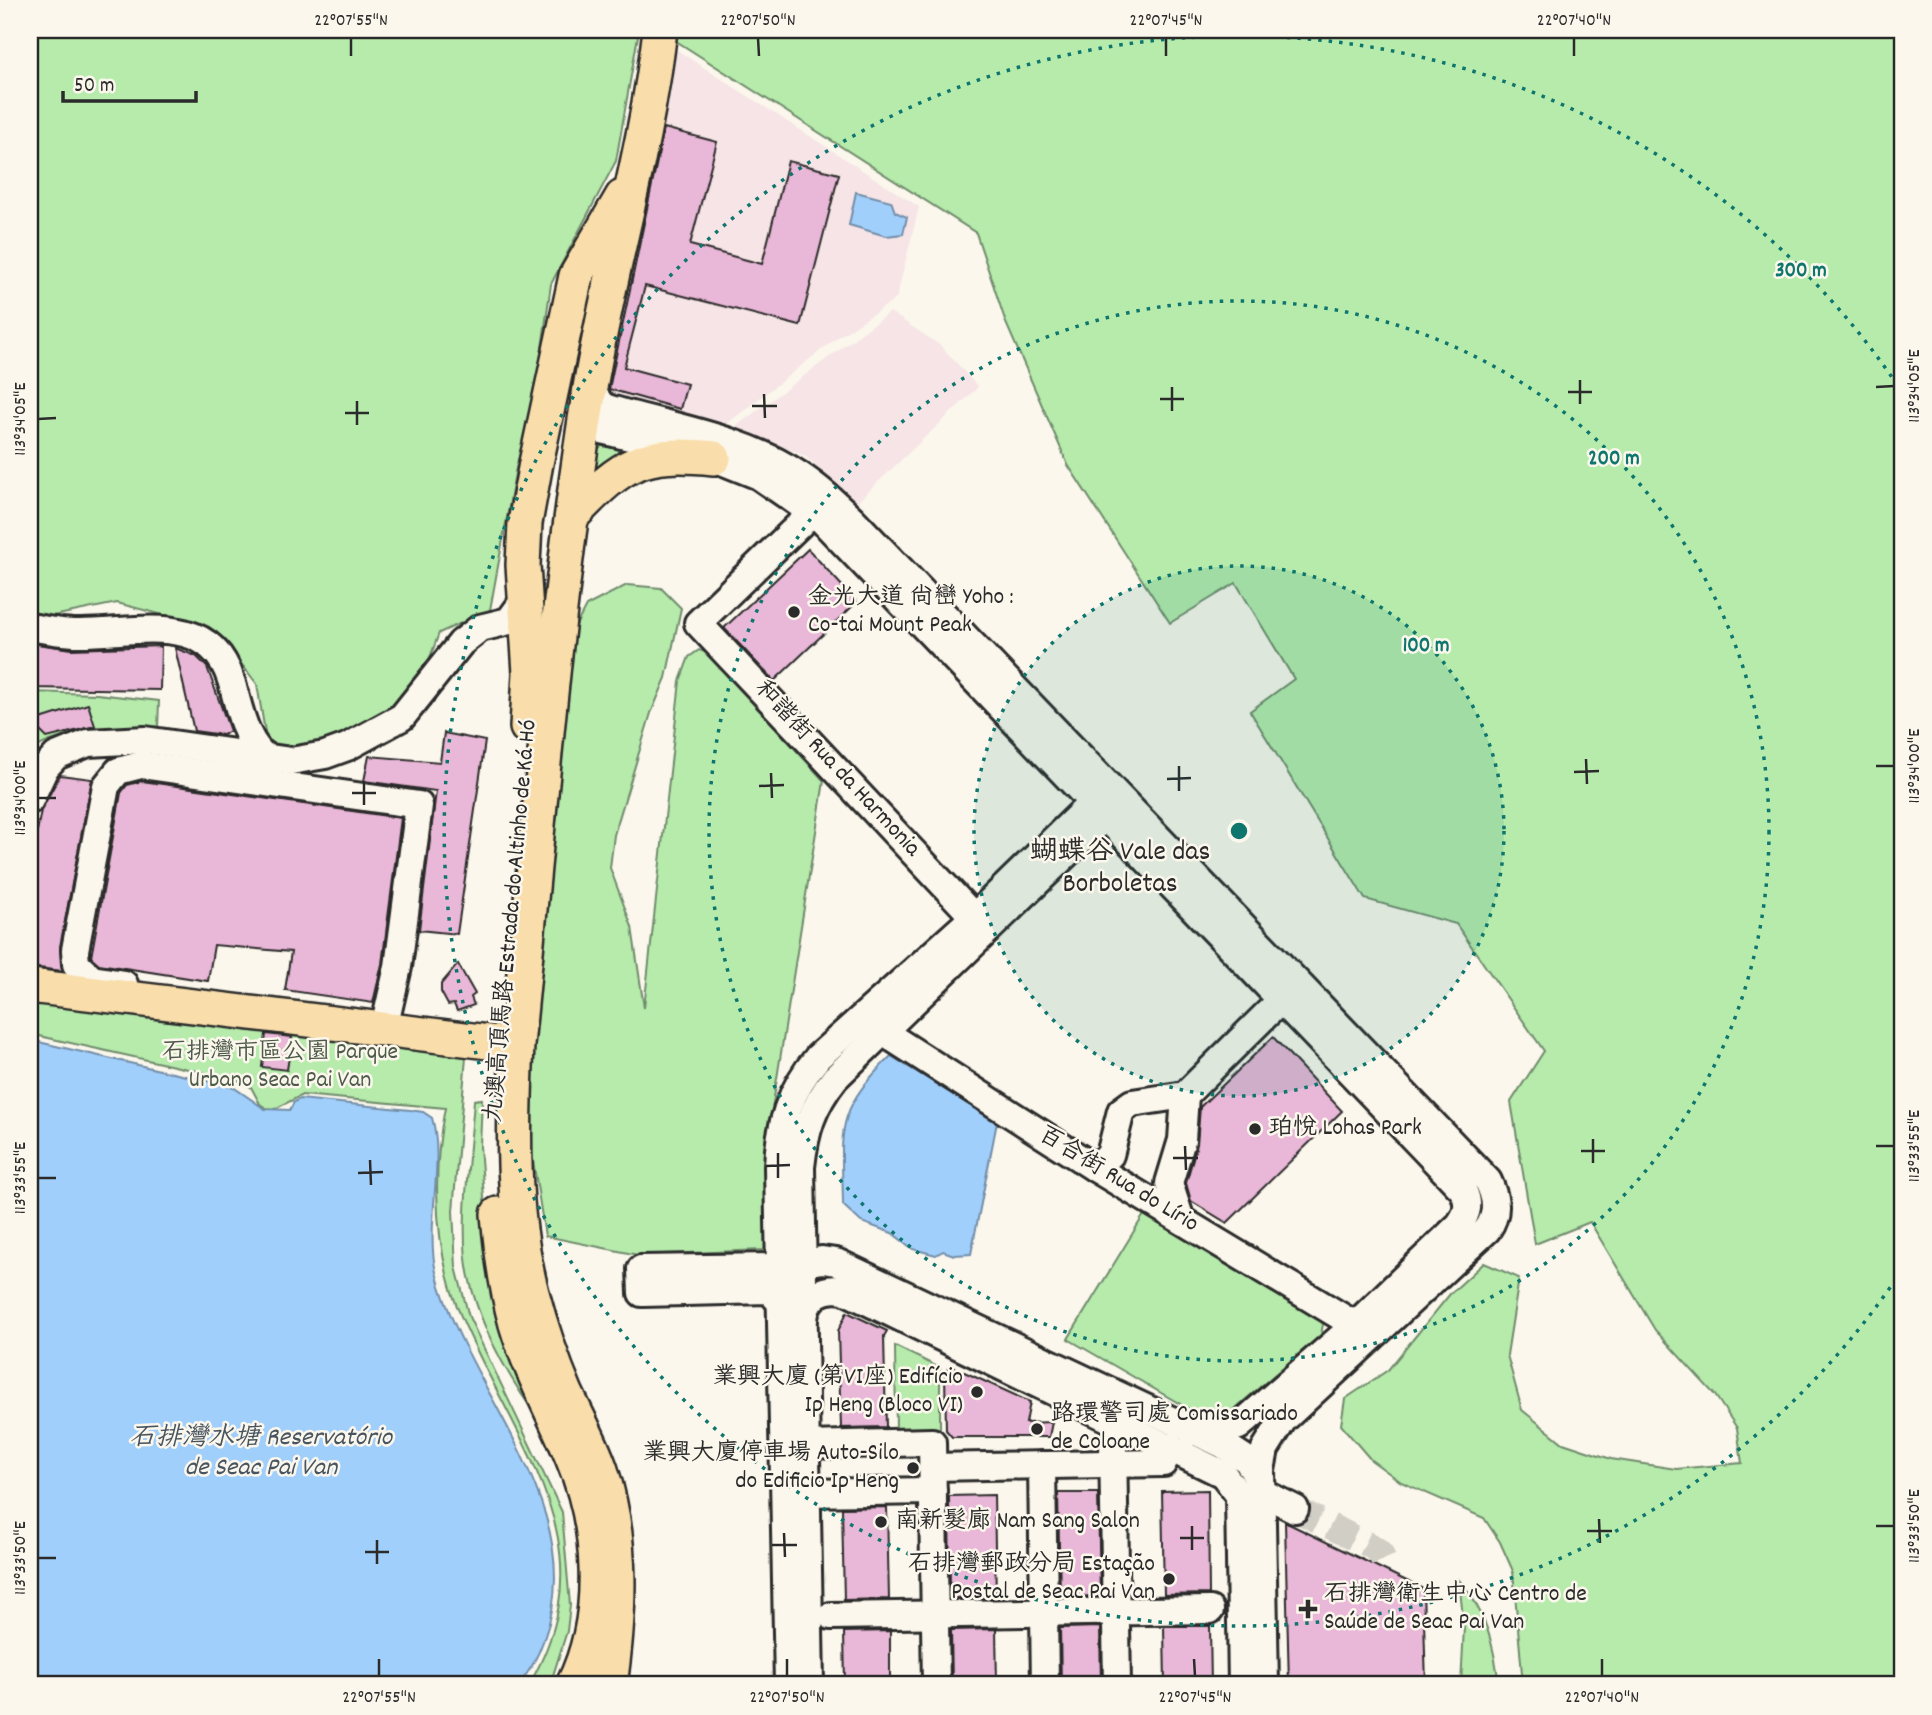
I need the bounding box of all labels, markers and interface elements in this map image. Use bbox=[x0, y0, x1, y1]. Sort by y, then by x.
text: 22°07'55"N bbox=[314, 9, 388, 34]
text: 22°07'50"N bbox=[720, 9, 796, 34]
text: 22°07'45"N bbox=[1130, 9, 1202, 34]
text: 22°07'40"N bbox=[1537, 9, 1611, 34]
scale bar bbox=[63, 60, 196, 104]
text: 50 m bbox=[74, 72, 114, 102]
text: 300 m bbox=[1775, 257, 1827, 287]
text: 113°34'05"E bbox=[1903, 349, 1928, 423]
text: 113°34'05"E bbox=[9, 382, 34, 456]
text: 200 m bbox=[1588, 445, 1640, 475]
place label: 金光大道 尚巒 Yoho : Co-tai Mount Peak bbox=[808, 581, 1014, 643]
marker: 金光大道 尚巒 Yoho : Co-tai Mount Peak bbox=[786, 604, 802, 620]
text: 100 m bbox=[1403, 632, 1449, 662]
street label: 和諧街 Rua da Harmonia bbox=[746, 673, 929, 865]
street label: 九澳高頂馬路 Estrada do Altinho de Ká Hó bbox=[477, 718, 547, 1124]
text: 113°34'00"E bbox=[1903, 729, 1928, 803]
text: 113°34'00"E bbox=[9, 761, 34, 835]
centre of rings bbox=[1227, 819, 1251, 843]
district label: 蝴蝶谷 Vale das Borboletas bbox=[1030, 834, 1210, 906]
park label: 石排灣市區公園 Parque Urbano Seac Pai Van bbox=[162, 1036, 398, 1098]
text: 113°33'55"E bbox=[1903, 1110, 1928, 1182]
place label: 珀悅 Lohas Park bbox=[1269, 1112, 1422, 1146]
street label: 百合街 Rua do Lírio bbox=[1031, 1119, 1205, 1241]
marker: 珀悅 Lohas Park bbox=[1247, 1121, 1263, 1137]
text: 113°33'55"E bbox=[9, 1142, 34, 1214]
place label: 業興大廈 (第VI座) Edifício Ip Heng (Bloco VI) bbox=[713, 1361, 963, 1423]
marker: 業興大廈 (第VI座) Edifício Ip Heng (Bloco VI) bbox=[969, 1384, 985, 1400]
place label: 路環警司處 Comissariado de Coloane bbox=[1051, 1398, 1298, 1460]
water label: 石排灣水塘 Reservatório de Seac Pai Van bbox=[130, 1420, 394, 1487]
marker: 路環警司處 Comissariado de Coloane bbox=[1029, 1421, 1045, 1437]
place label: 業興大廈停車場 Auto-Silo do Edificio Ip Heng bbox=[643, 1437, 899, 1499]
marker: 業興大廈停車場 Auto-Silo do Edificio Ip Heng bbox=[905, 1460, 921, 1476]
text: 113°33'50"E bbox=[1903, 1489, 1928, 1563]
place label: 南新髮廊 Nam Sang Salon bbox=[895, 1505, 1140, 1539]
marker: 南新髮廊 Nam Sang Salon bbox=[873, 1514, 889, 1530]
text: 113°33'50"E bbox=[9, 1521, 34, 1595]
place label: 石排灣郵政分局 Estação Postal de Seac Pai Van bbox=[908, 1548, 1155, 1610]
marker: 石排灣郵政分局 Estação Postal de Seac Pai Van bbox=[1161, 1571, 1177, 1587]
place label: 石排灣衛生中心 Centro de Saúde de Seac Pai Van bbox=[1324, 1578, 1587, 1640]
marker: 石排灣衛生中心 Centro de Saúde de Seac Pai Van bbox=[1298, 1599, 1318, 1619]
text: 22°07'55"N bbox=[342, 1686, 416, 1711]
text: 22°07'50"N bbox=[749, 1686, 825, 1711]
text: 22°07'45"N bbox=[1159, 1686, 1231, 1711]
text: 22°07'40"N bbox=[1565, 1686, 1639, 1711]

